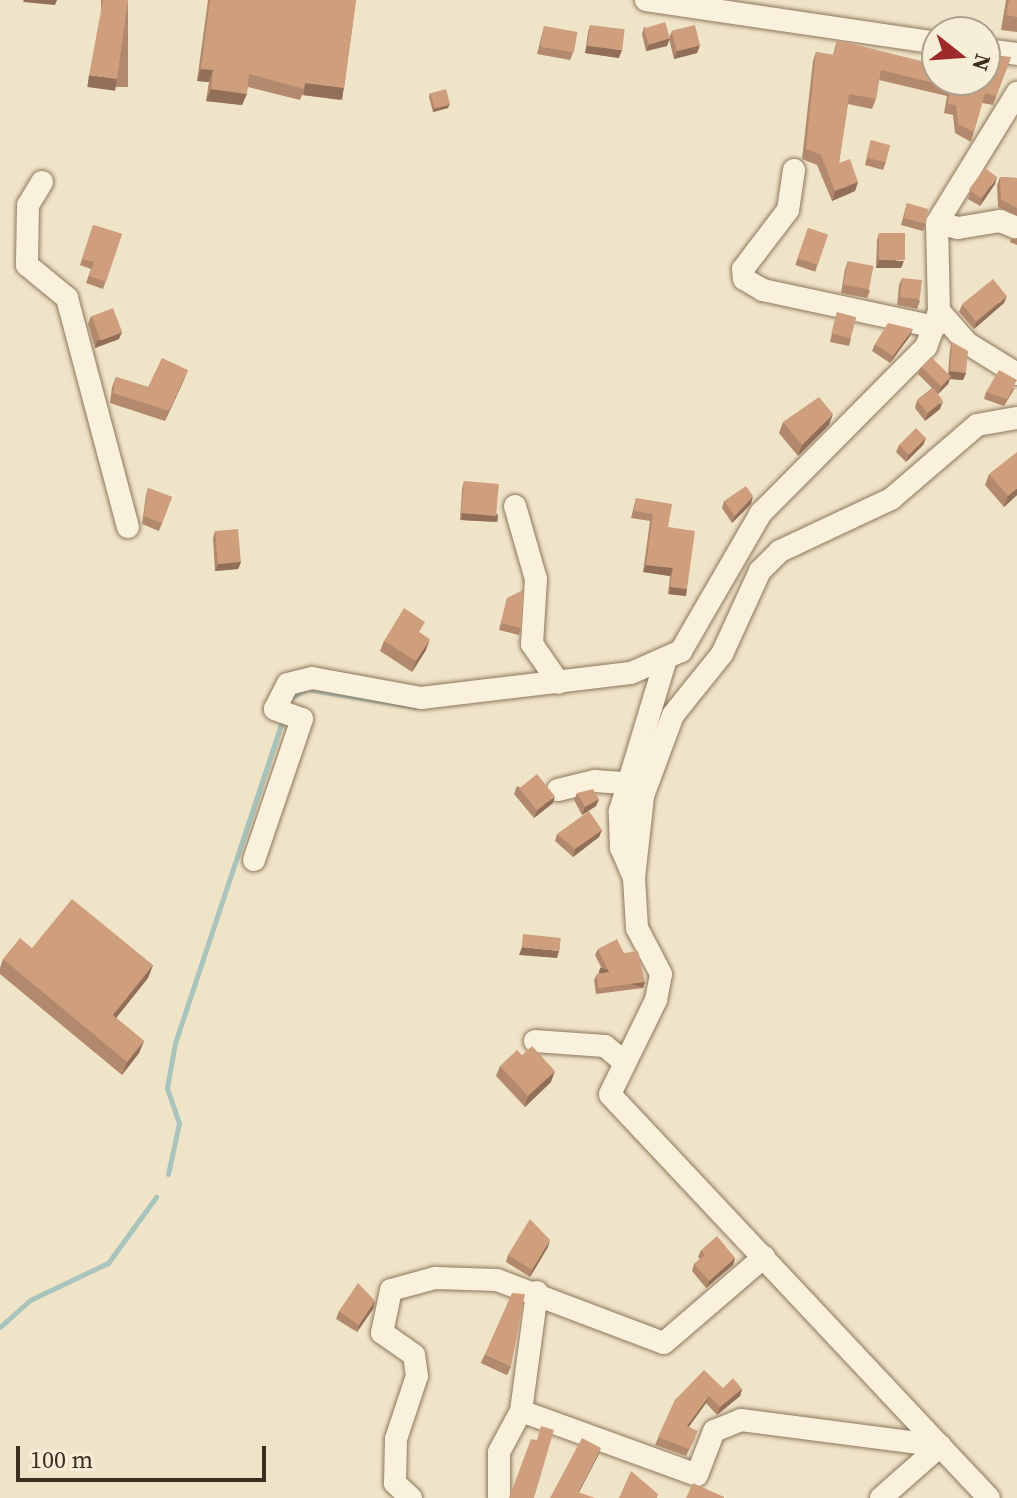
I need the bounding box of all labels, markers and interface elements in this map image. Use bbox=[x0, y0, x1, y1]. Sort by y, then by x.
north arrow bbox=[921, 16, 1001, 96]
text: N bbox=[965, 50, 999, 74]
scale bar bbox=[20, 1430, 270, 1480]
text: 100 m bbox=[30, 1443, 93, 1476]

